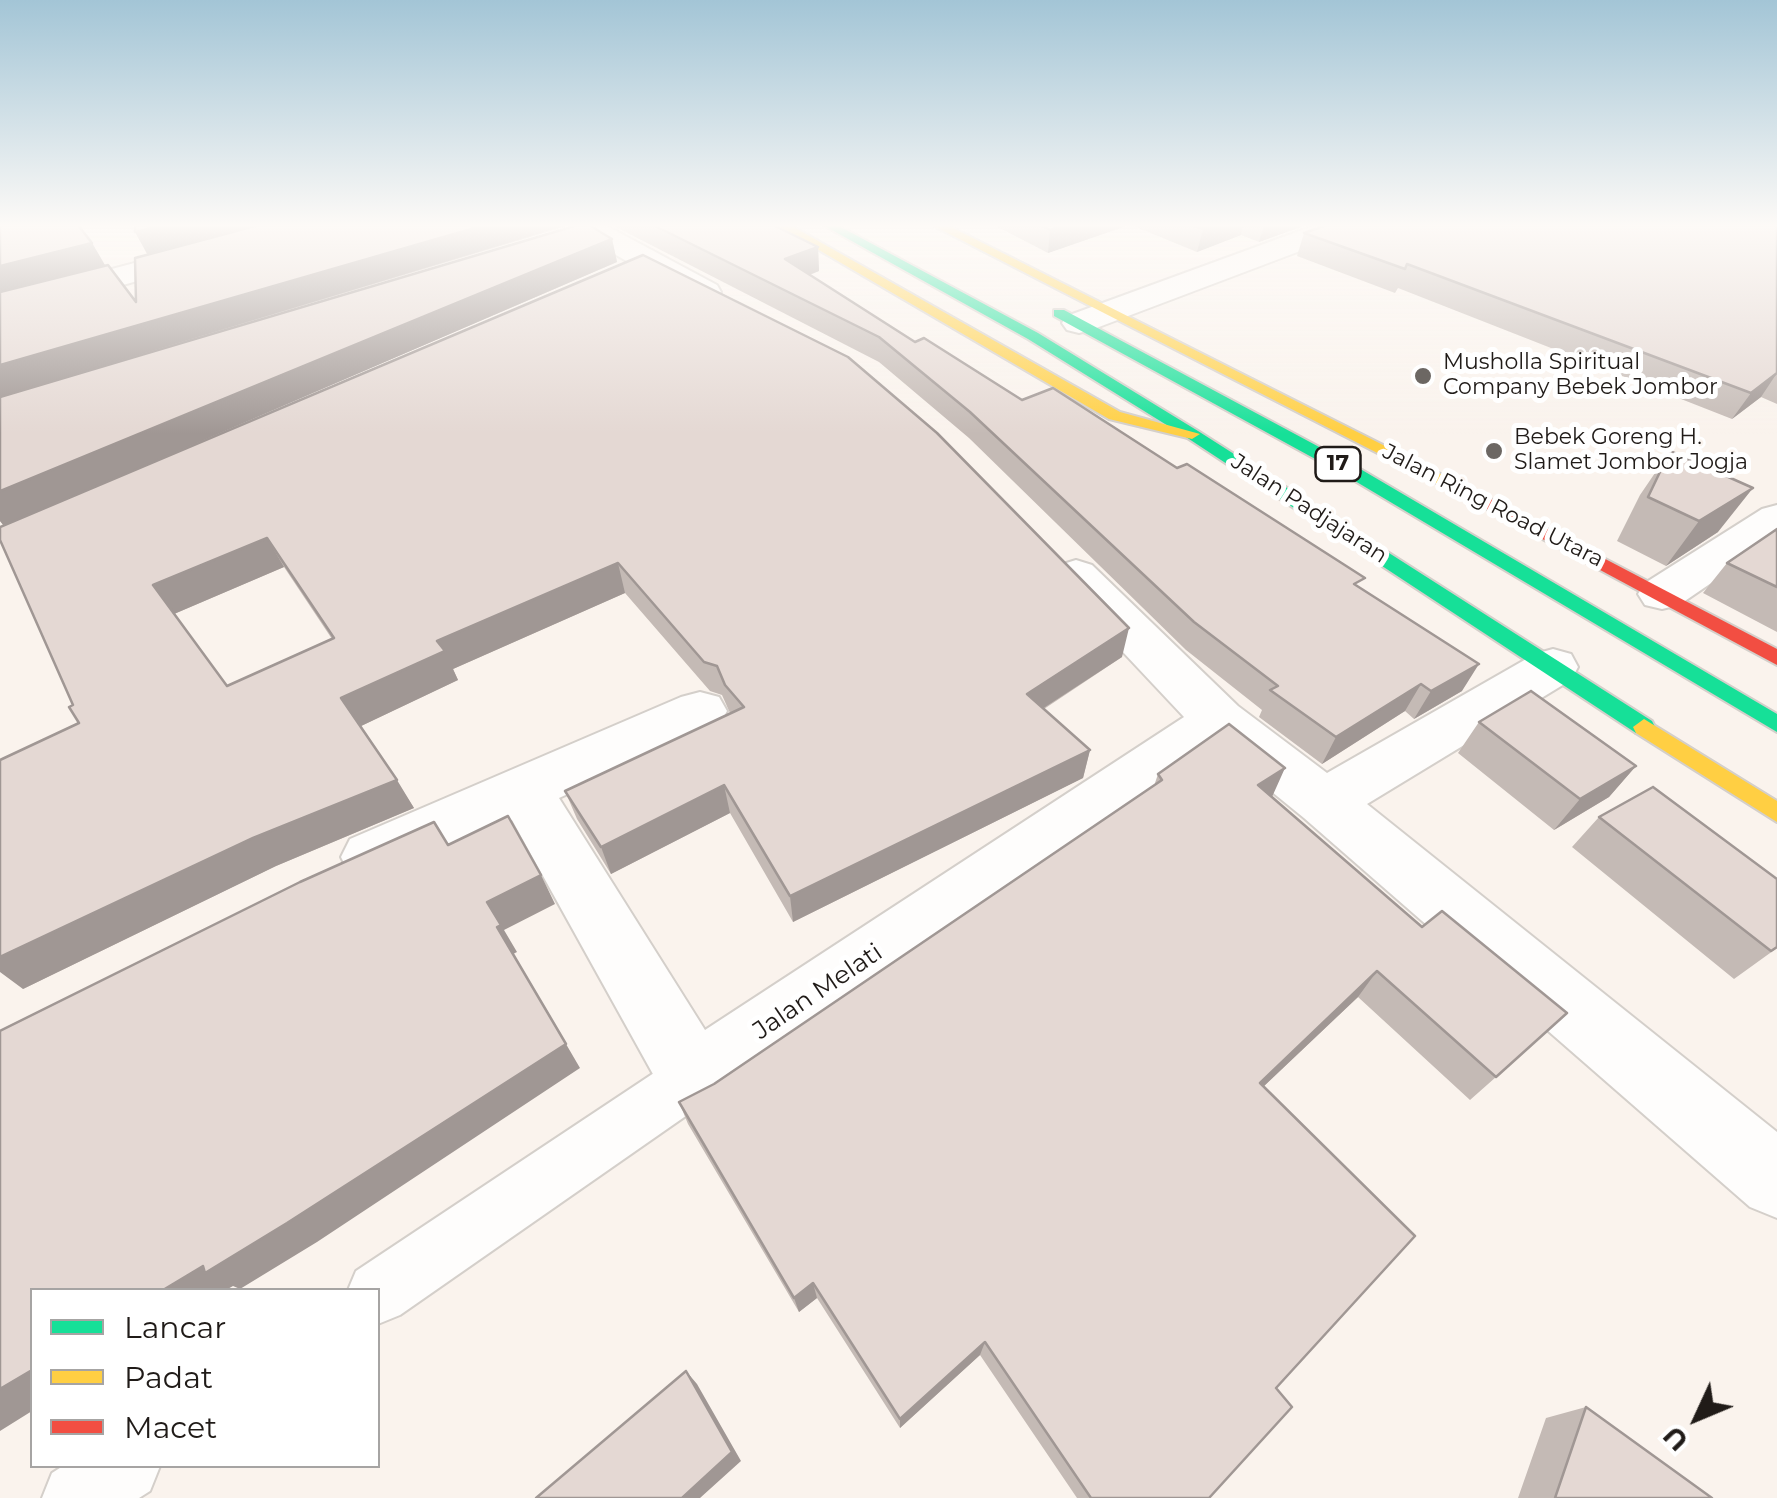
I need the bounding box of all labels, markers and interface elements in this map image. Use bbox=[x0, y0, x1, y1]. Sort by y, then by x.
place label: Musholla Spiritual Company Bebek Jombor bbox=[1443, 350, 1718, 402]
marker: Musholla Spiritual Company Bebek Jombor bbox=[1412, 365, 1434, 387]
place label: Bebek Goreng H. Slamet Jombor Jogja bbox=[1514, 425, 1748, 476]
street label: Jalan Ring Road Utara bbox=[1378, 439, 1608, 573]
marker: Bebek Goreng H. Slamet Jombor Jogja bbox=[1483, 440, 1505, 462]
road number: 17 bbox=[1316, 447, 1360, 481]
street label: Jalan Padjajaran bbox=[1226, 449, 1392, 569]
street label: Jalan Melati bbox=[748, 938, 888, 1046]
legend bbox=[30, 1288, 380, 1468]
text: Lancar bbox=[124, 1309, 226, 1346]
text: Padat bbox=[124, 1359, 213, 1396]
north arrow bbox=[1647, 1368, 1747, 1468]
text: Macet bbox=[124, 1409, 217, 1446]
text: U bbox=[1656, 1419, 1695, 1459]

